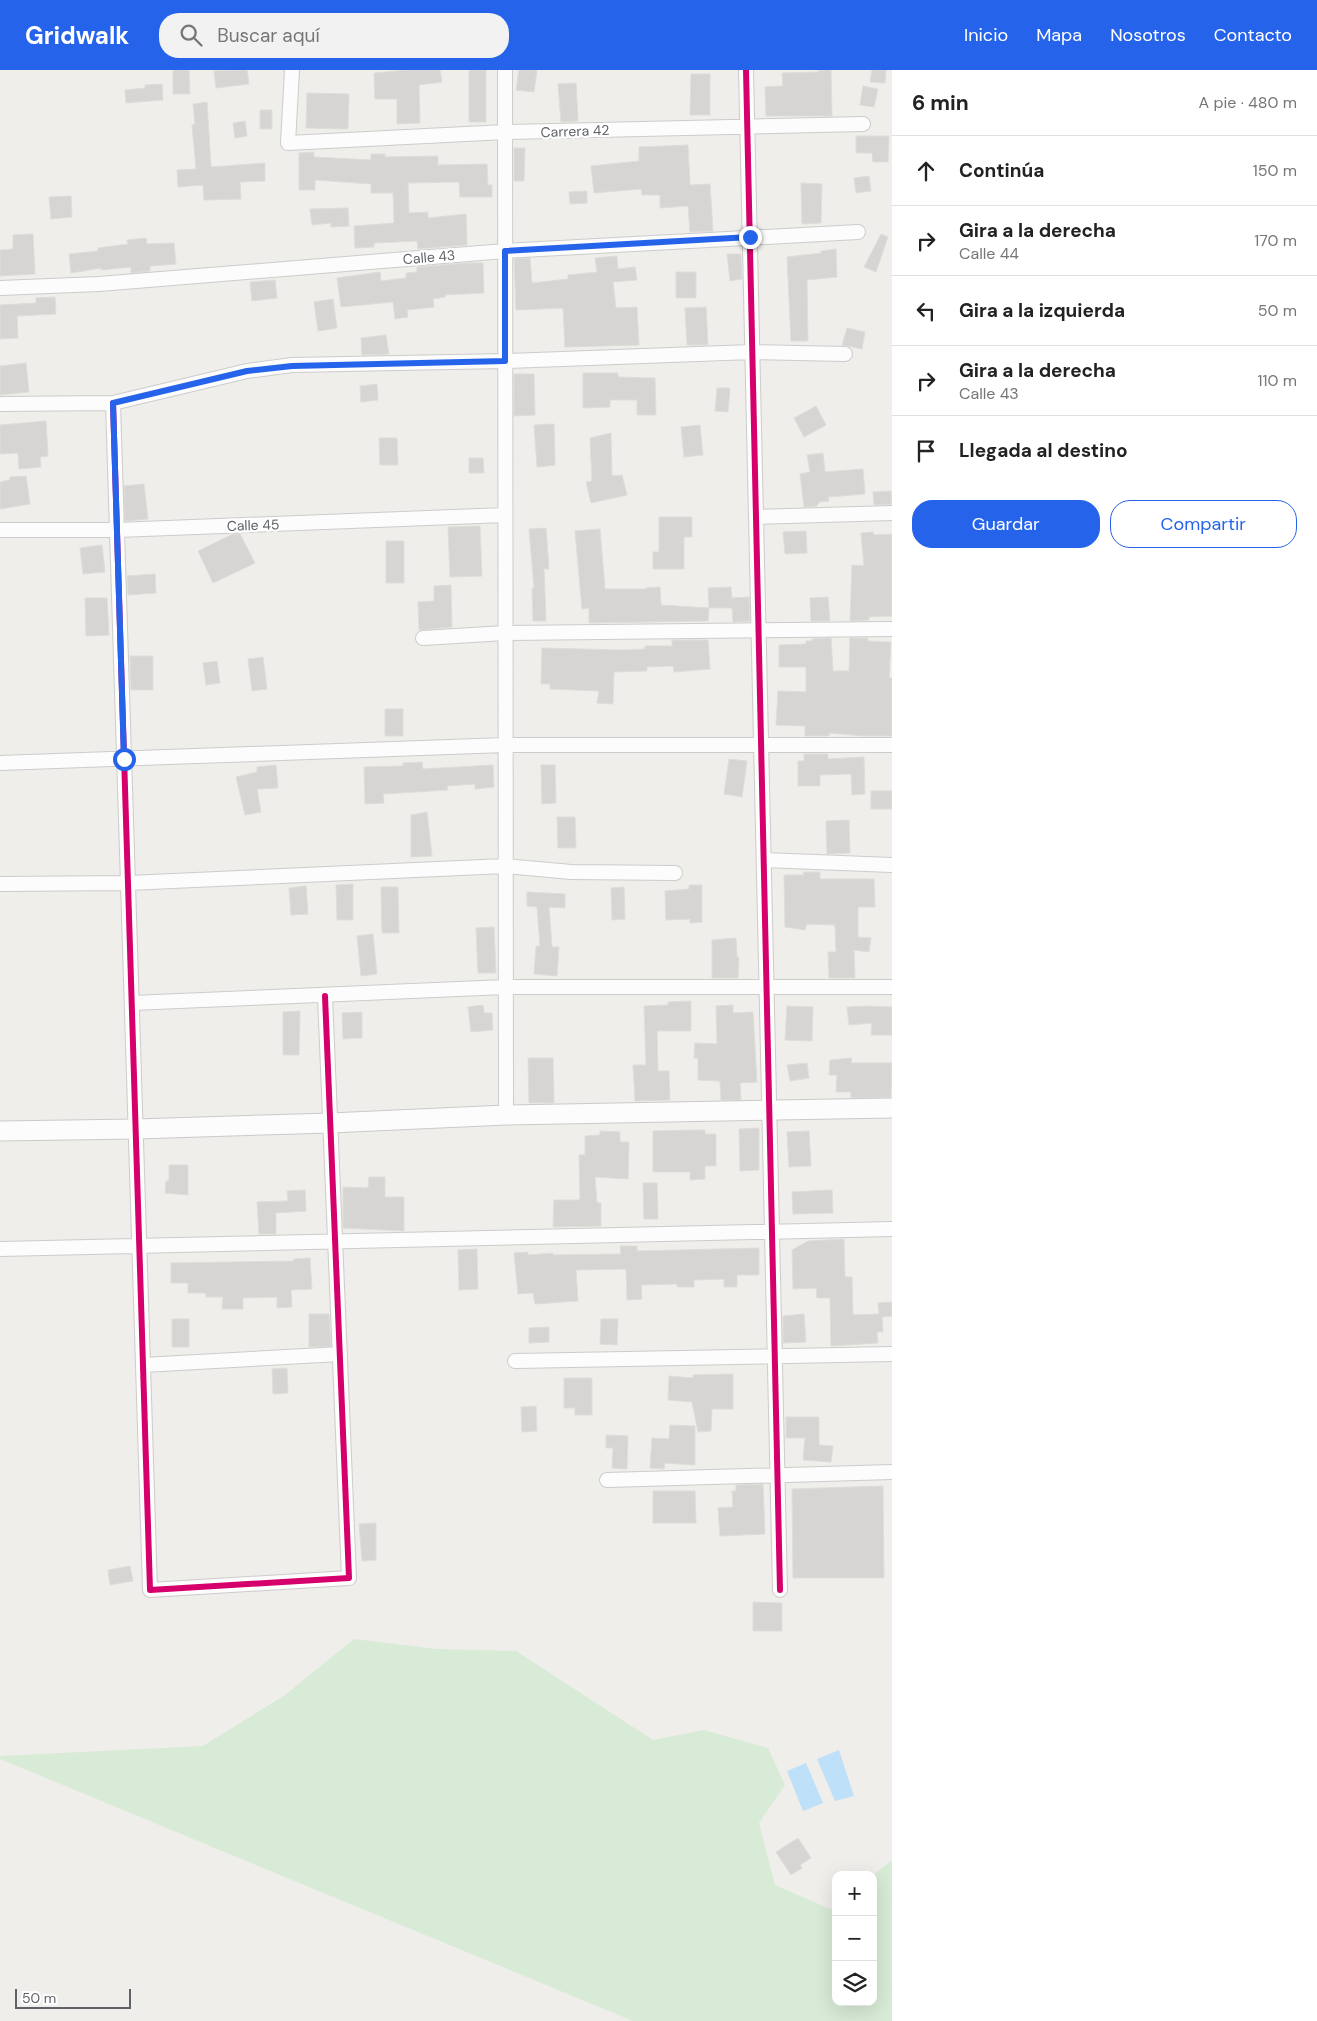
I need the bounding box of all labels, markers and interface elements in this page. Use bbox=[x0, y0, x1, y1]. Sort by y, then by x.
search box bbox=[159, 13, 509, 58]
text: Gridwalk bbox=[25, 20, 129, 51]
icon: search bbox=[177, 21, 205, 49]
text: Buscar aquí bbox=[217, 23, 320, 48]
text: Inicio bbox=[964, 23, 1008, 47]
text: Mapa bbox=[1036, 23, 1082, 47]
text: Nosotros bbox=[1110, 23, 1186, 47]
text: Contacto bbox=[1214, 23, 1292, 47]
text: 6 min bbox=[912, 89, 969, 117]
text: A pie · 480 m bbox=[1199, 92, 1297, 113]
street label: Carrera 42 bbox=[540, 121, 610, 141]
icon: ahead bbox=[912, 157, 940, 185]
text: Continúa bbox=[959, 158, 1044, 183]
text: 150 m bbox=[1253, 160, 1297, 181]
text: Gira a la derecha bbox=[959, 218, 1116, 243]
route end bbox=[739, 226, 762, 249]
icon: right bbox=[912, 227, 940, 255]
text: 170 m bbox=[1254, 230, 1297, 251]
text: Calle 44 bbox=[959, 243, 1019, 264]
street label: Calle 43 bbox=[402, 246, 456, 268]
icon: left bbox=[912, 297, 940, 325]
text: Gira a la izquierda bbox=[959, 298, 1125, 323]
text: 50 m bbox=[1258, 300, 1297, 321]
text: Gira a la derecha bbox=[959, 358, 1116, 383]
icon: right bbox=[912, 367, 940, 395]
text: 110 m bbox=[1258, 370, 1297, 391]
text: Calle 43 bbox=[959, 383, 1019, 404]
icon: arrive bbox=[912, 437, 940, 465]
text: Llegada al destino bbox=[959, 438, 1128, 463]
button: Guardar bbox=[912, 500, 1100, 548]
button: Compartir bbox=[1110, 500, 1297, 548]
street label: Calle 45 bbox=[226, 515, 280, 535]
route start bbox=[113, 748, 136, 771]
map controls bbox=[832, 1871, 877, 2006]
button: + bbox=[832, 1871, 877, 1916]
button: − bbox=[832, 1916, 877, 1961]
button: layers bbox=[832, 1961, 877, 2006]
scale bar bbox=[15, 1986, 131, 2009]
text: 50 m bbox=[22, 1989, 56, 2007]

